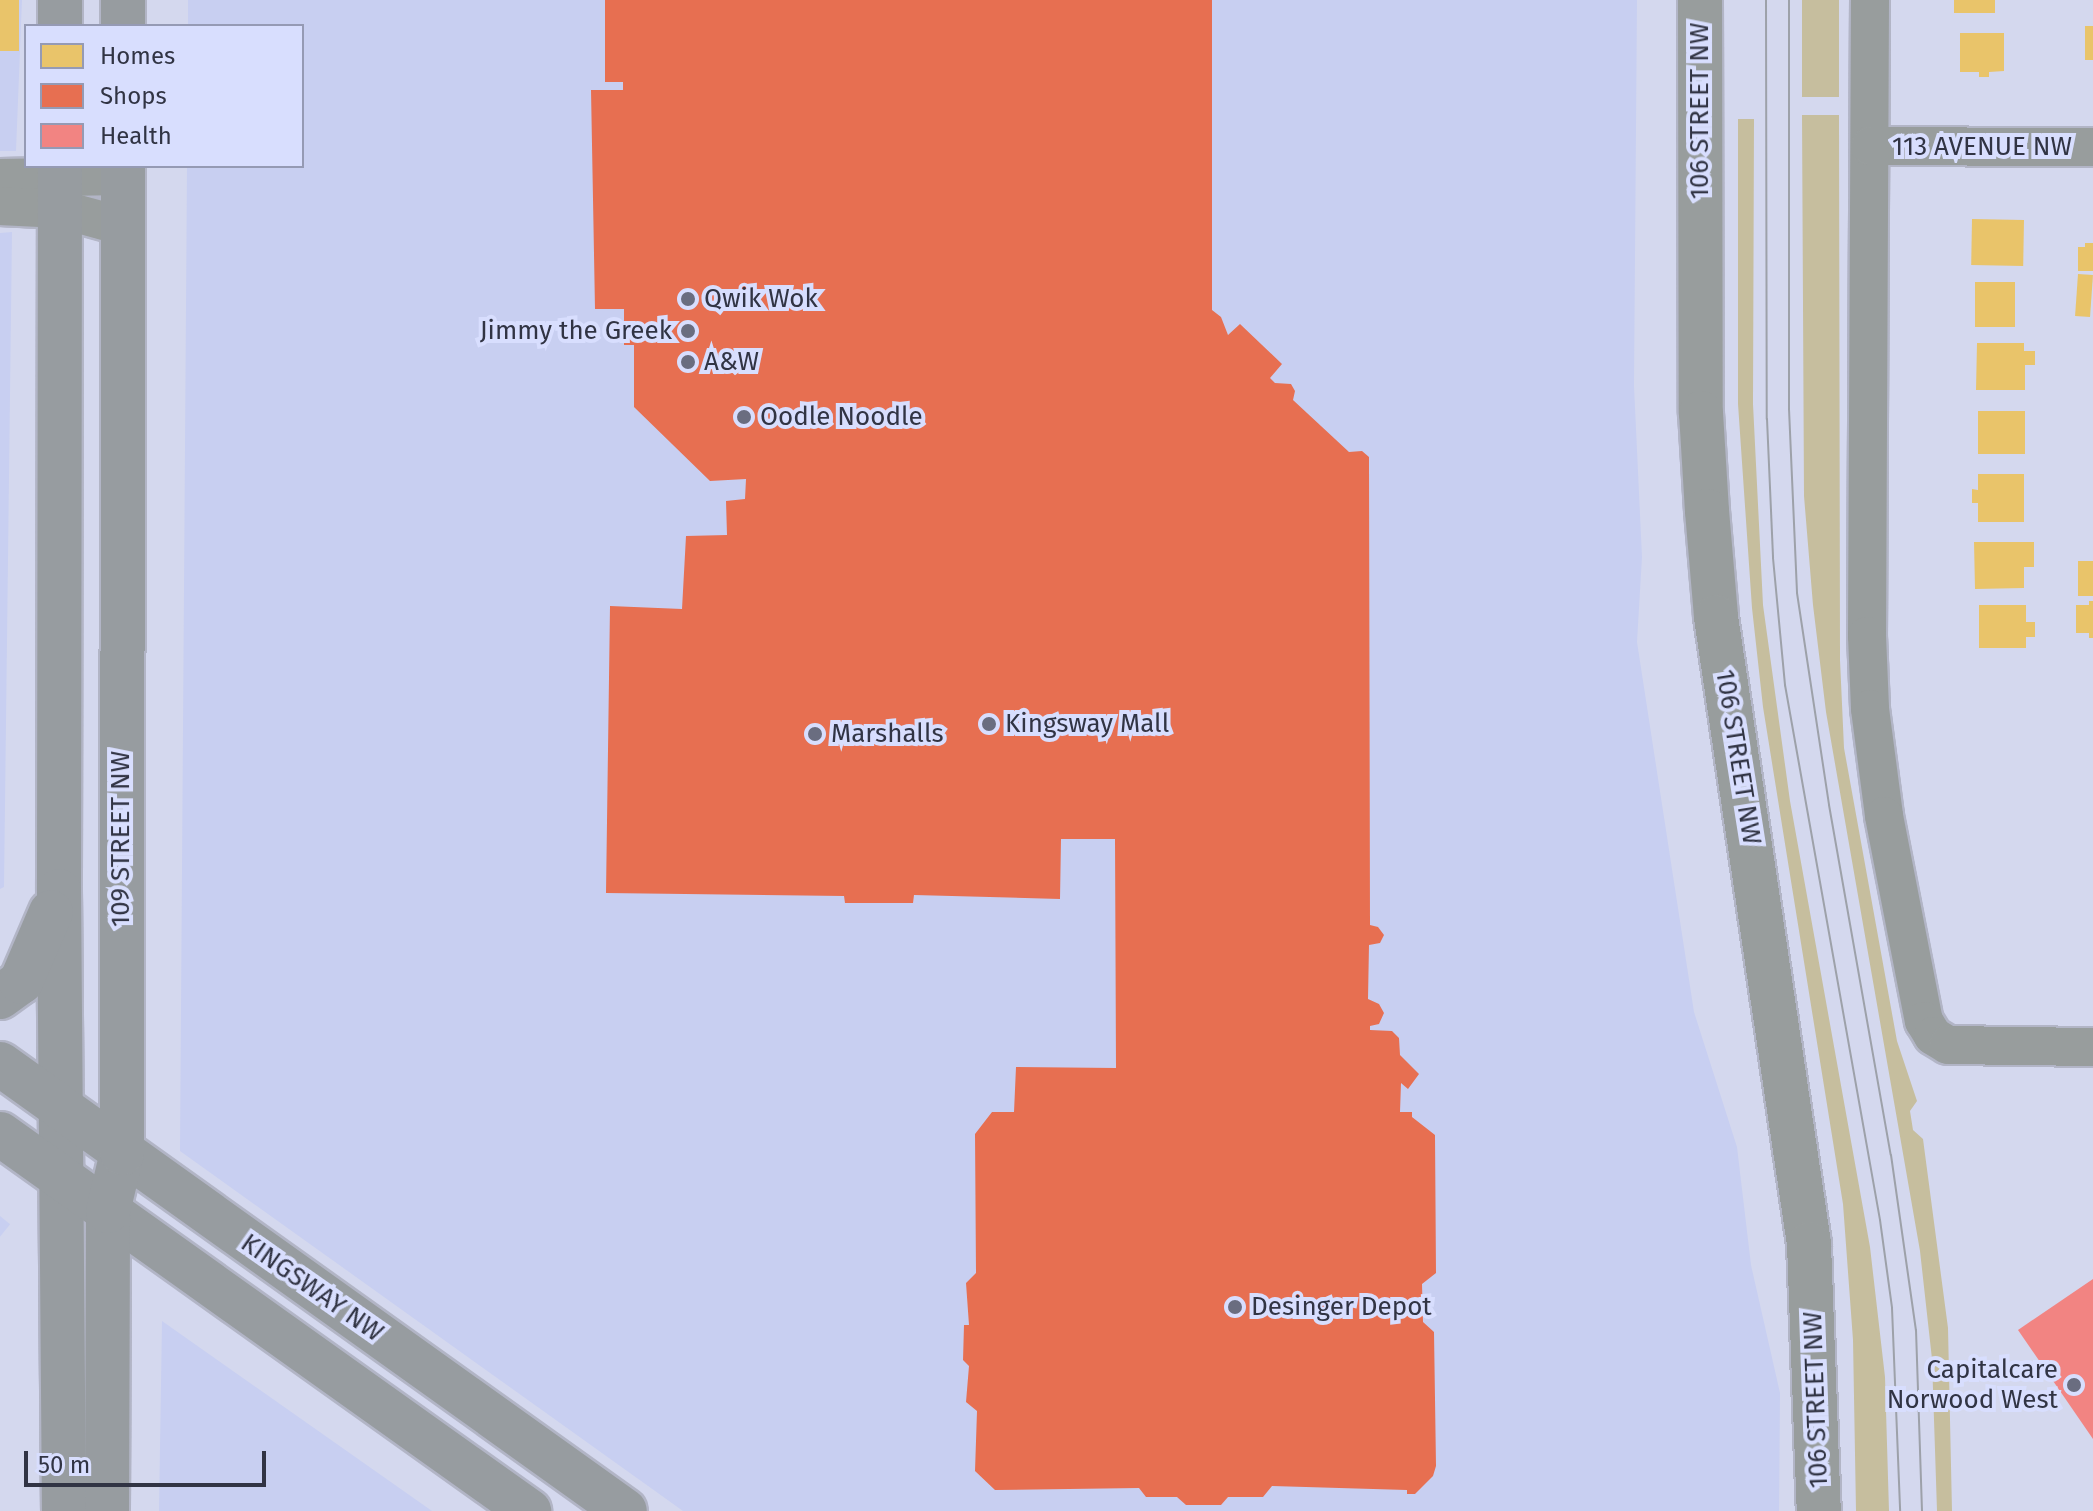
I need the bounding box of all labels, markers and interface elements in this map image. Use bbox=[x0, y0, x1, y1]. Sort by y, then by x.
street label: 106 STREET NW bbox=[1684, 23, 1716, 199]
legend bbox=[24, 24, 304, 168]
text: Homes bbox=[100, 42, 175, 70]
text: Shops bbox=[100, 82, 167, 110]
text: Health bbox=[100, 122, 172, 150]
street label: 113 AVENUE NW bbox=[1892, 131, 2072, 163]
place label: Qwik Wok bbox=[704, 283, 818, 315]
marker: Qwik Wok bbox=[679, 290, 697, 308]
place label: Jimmy the Greek bbox=[480, 315, 672, 347]
marker: Jimmy the Greek bbox=[679, 322, 697, 340]
place label: A&W bbox=[704, 346, 759, 378]
marker: A&W bbox=[679, 353, 697, 371]
place label: Oodle Noodle bbox=[760, 401, 923, 433]
marker: Oodle Noodle bbox=[735, 408, 753, 426]
street label: 106 STREET NW bbox=[1709, 667, 1767, 847]
place label: Kingsway Mall bbox=[1005, 708, 1169, 740]
marker: Kingsway Mall bbox=[980, 715, 998, 733]
place label: Marshalls bbox=[831, 718, 944, 750]
marker: Marshalls bbox=[806, 725, 824, 743]
street label: 109 STREET NW bbox=[105, 751, 137, 927]
street label: KINGSWAY NW bbox=[235, 1227, 389, 1349]
place label: Desinger Depot bbox=[1251, 1291, 1432, 1323]
marker: Desinger Depot bbox=[1226, 1298, 1244, 1316]
street label: 106 STREET NW bbox=[1797, 1311, 1835, 1489]
place label: Capitalcare Norwood West bbox=[1887, 1354, 2058, 1416]
marker: Capitalcare Norwood West bbox=[2065, 1376, 2083, 1394]
scale bar bbox=[28, 1435, 270, 1485]
text: 50 m bbox=[38, 1451, 90, 1479]

